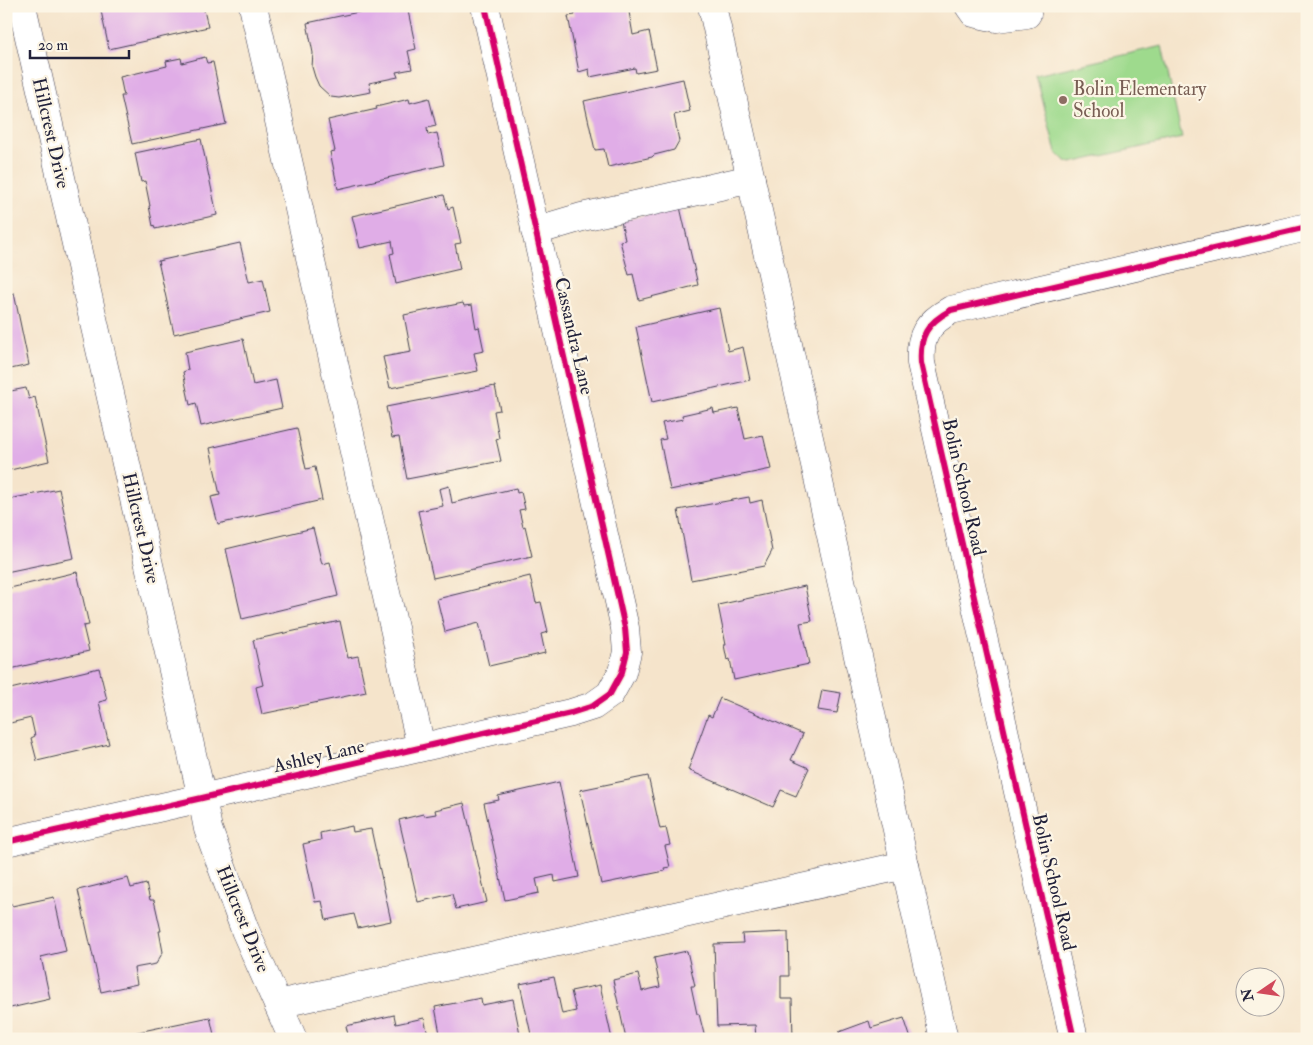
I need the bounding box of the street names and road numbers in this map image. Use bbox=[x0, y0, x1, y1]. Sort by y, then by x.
street label: Hillcrest Drive bbox=[27, 75, 75, 191]
street label: Cassandra Lane bbox=[549, 275, 599, 397]
street label: Bolin School Road bbox=[937, 416, 992, 559]
street label: Hillcrest Drive bbox=[117, 470, 165, 586]
street label: Ashley Lane bbox=[270, 734, 367, 778]
street label: Bolin School Road bbox=[1027, 811, 1082, 954]
street label: Hillcrest Drive bbox=[211, 862, 275, 976]

